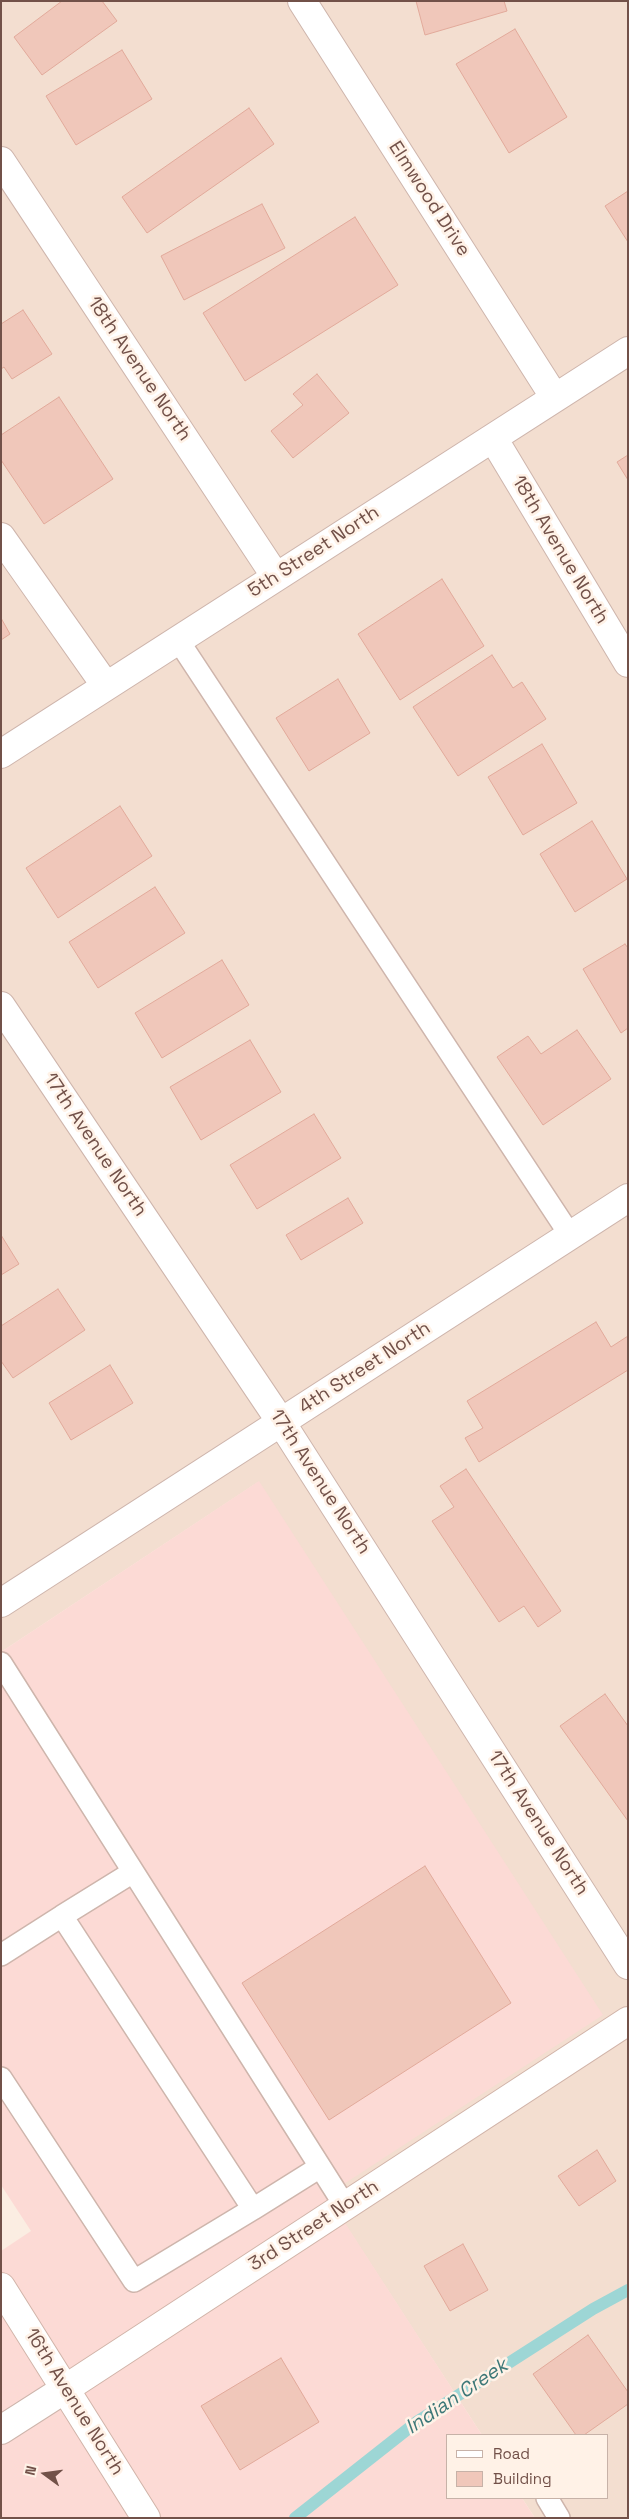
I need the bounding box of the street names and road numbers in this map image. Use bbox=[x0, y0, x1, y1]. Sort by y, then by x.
street label: Elmwood Drive bbox=[383, 137, 475, 261]
street label: 18th Avenue North bbox=[82, 293, 196, 445]
street label: 18th Avenue North bbox=[507, 472, 613, 628]
street label: 5th Street North bbox=[244, 501, 384, 603]
street label: 17th Avenue North bbox=[39, 1069, 151, 1221]
street label: 4th Street North bbox=[295, 1317, 435, 1419]
street label: 17th Avenue North bbox=[265, 1405, 375, 1559]
street label: 17th Avenue North bbox=[483, 1746, 593, 1900]
street label: 3rd Street North bbox=[245, 2176, 383, 2276]
street label: 16th Avenue North bbox=[20, 2324, 128, 2480]

